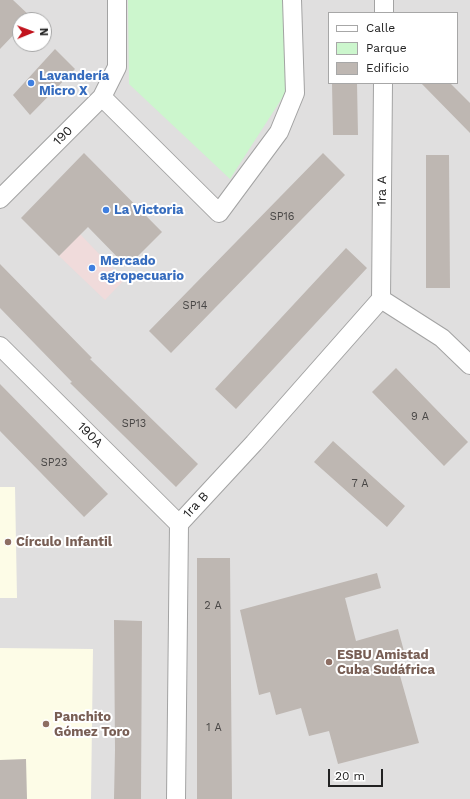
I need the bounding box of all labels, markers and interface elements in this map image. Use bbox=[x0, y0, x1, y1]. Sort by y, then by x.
north arrow bbox=[12, 12, 52, 52]
legend bbox=[328, 12, 458, 84]
text: Calle bbox=[366, 21, 395, 35]
text: N bbox=[37, 28, 50, 36]
text: Parque bbox=[366, 41, 407, 55]
text: Edificio bbox=[366, 61, 409, 75]
place label: Lavandería Micro X bbox=[39, 68, 109, 99]
marker: Lavandería Micro X bbox=[26, 78, 36, 88]
street label: 190 bbox=[50, 123, 76, 149]
street label: 1ra A bbox=[374, 176, 390, 206]
place label: La Victoria bbox=[114, 202, 183, 218]
marker: La Victoria bbox=[101, 205, 111, 215]
house number: SP16 bbox=[270, 210, 294, 224]
place label: Mercado agropecuario bbox=[100, 253, 184, 284]
marker: Mercado agropecuario bbox=[87, 263, 97, 273]
house number: SP14 bbox=[183, 299, 207, 313]
house number: 9 A bbox=[411, 410, 429, 424]
house number: SP13 bbox=[122, 417, 146, 431]
street label: 190A bbox=[74, 419, 106, 451]
house number: SP23 bbox=[41, 456, 67, 470]
house number: 7 A bbox=[351, 477, 369, 491]
street label: 1ra B bbox=[180, 489, 212, 521]
place label: Círculo Infantil bbox=[16, 534, 112, 550]
marker: Círculo Infantil bbox=[3, 537, 13, 547]
house number: 2 A bbox=[204, 599, 222, 613]
place label: ESBU Amistad Cuba Sudáfrica bbox=[337, 647, 435, 678]
marker: ESBU Amistad Cuba Sudáfrica bbox=[324, 657, 334, 667]
place label: Panchito Gómez Toro bbox=[54, 709, 130, 740]
marker: Panchito Gómez Toro bbox=[41, 719, 51, 729]
house number: 1 A bbox=[206, 721, 222, 735]
scale bar bbox=[330, 761, 385, 787]
text: 20 m bbox=[335, 769, 365, 783]

